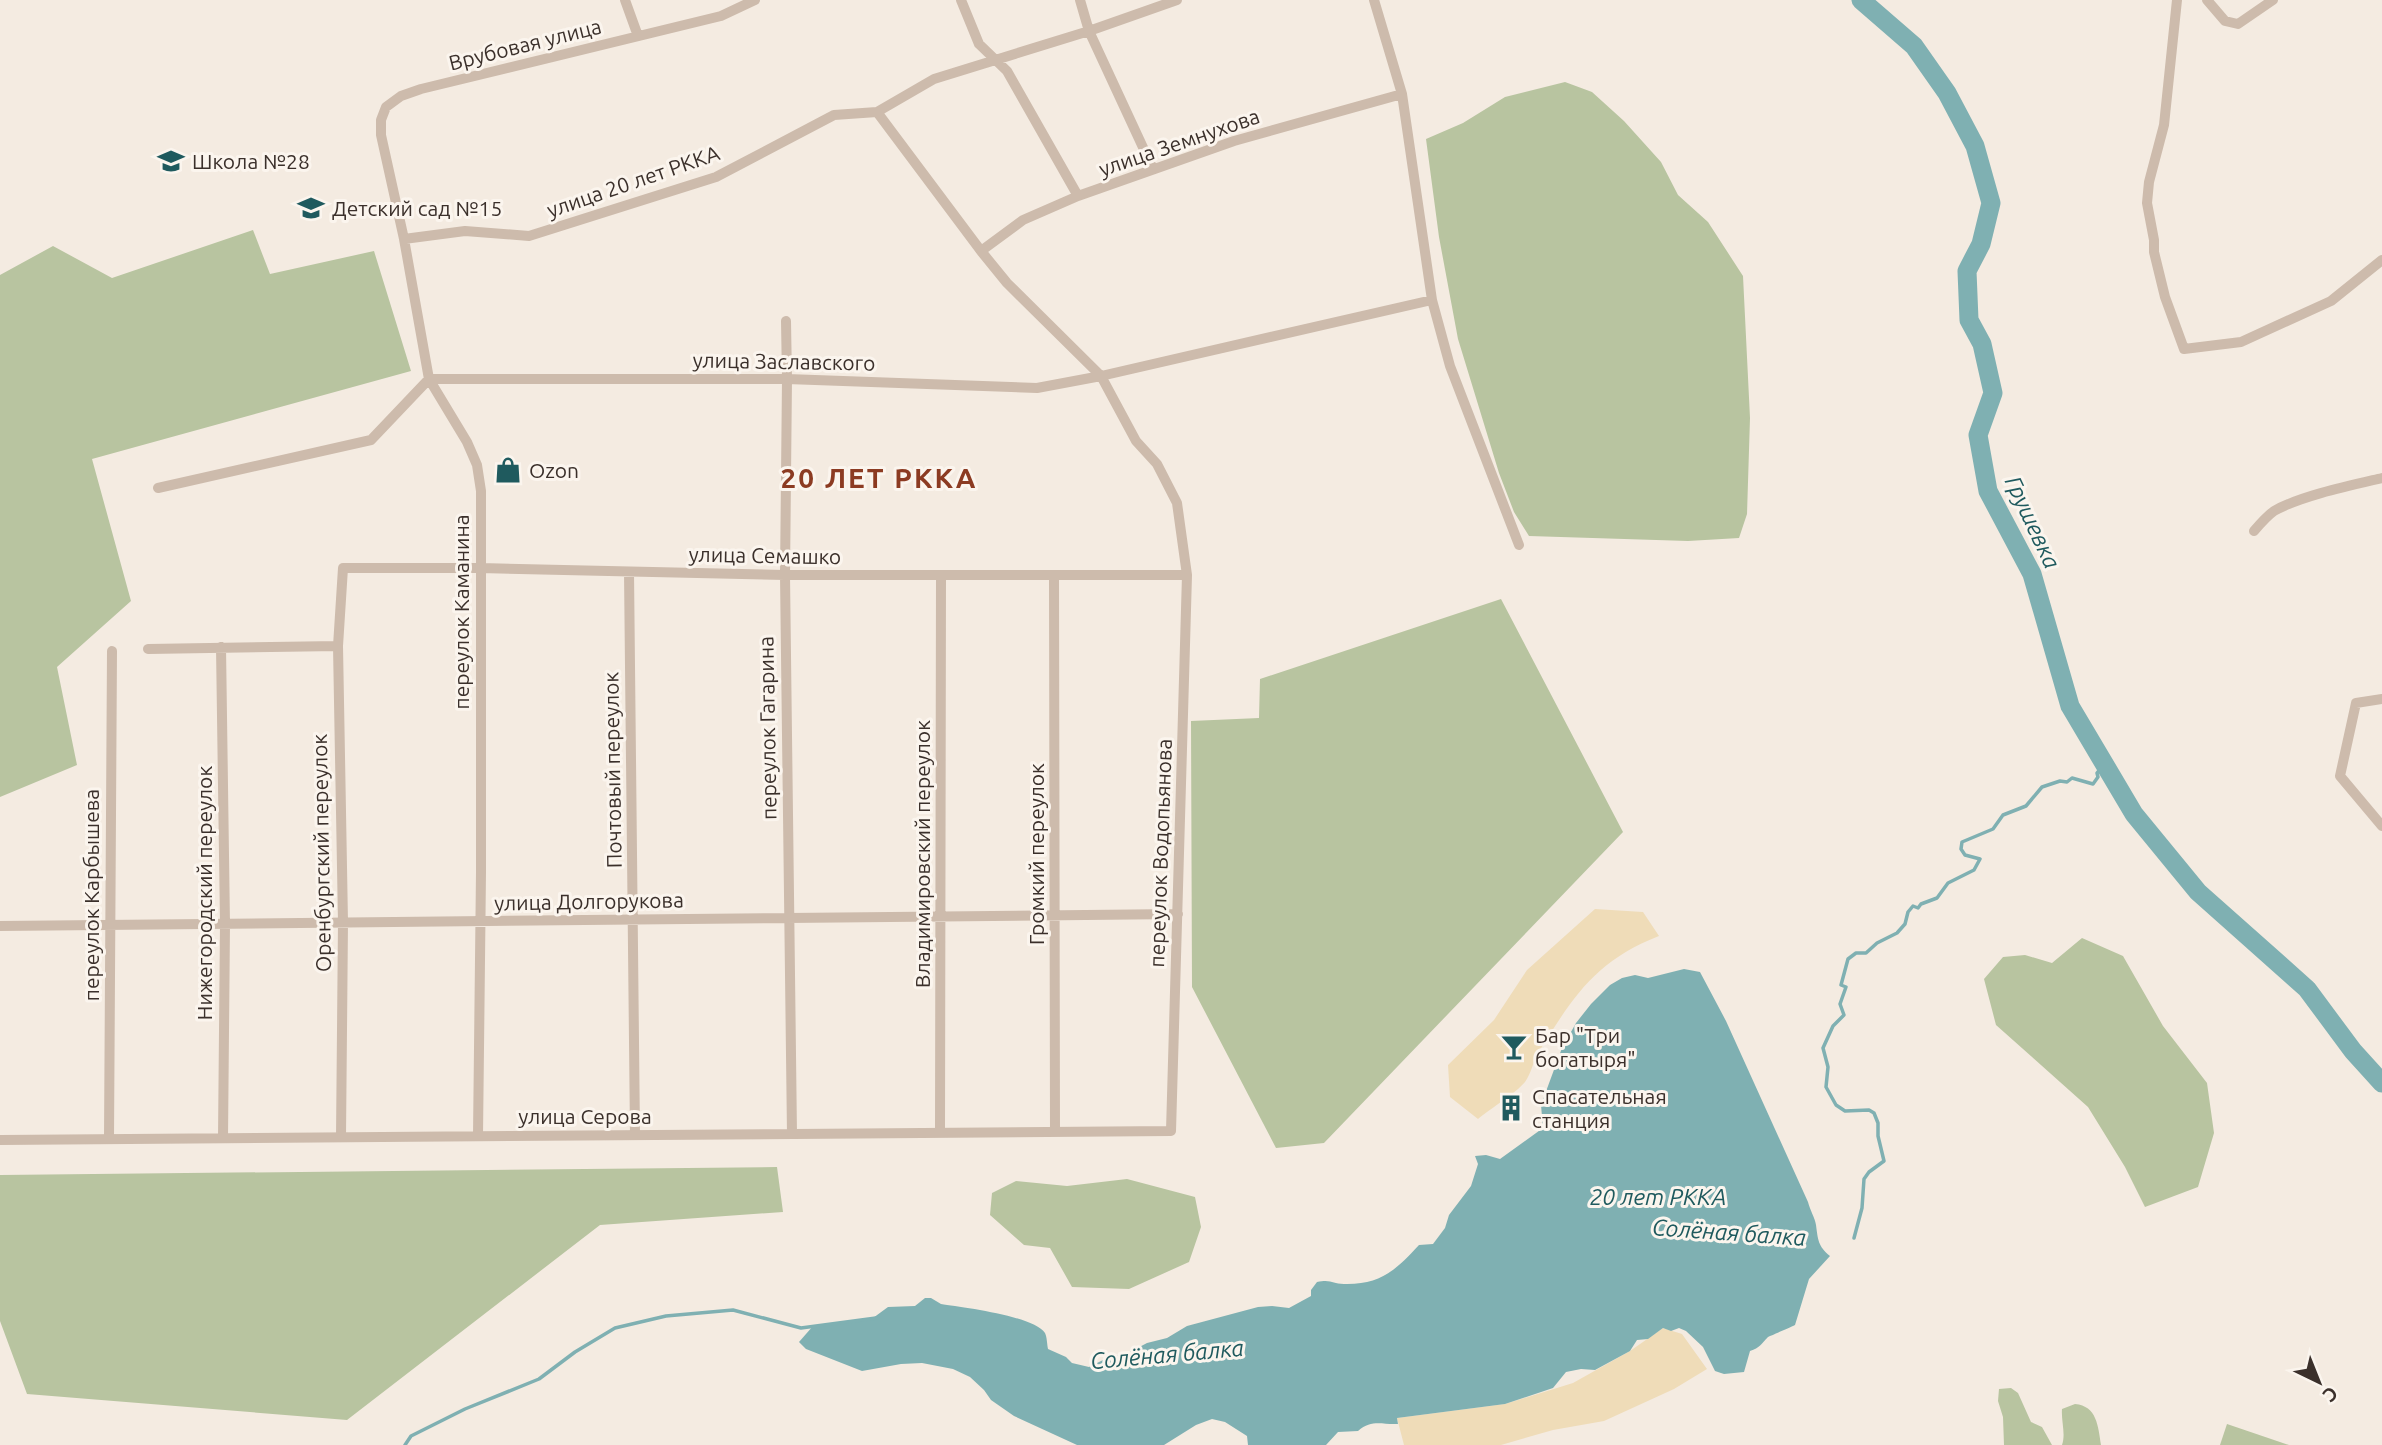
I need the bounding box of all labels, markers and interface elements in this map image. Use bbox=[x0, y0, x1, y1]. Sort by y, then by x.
street label: Врубовая улица bbox=[446, 13, 604, 75]
street label: улица Земнухова bbox=[1095, 103, 1263, 181]
street label: улица 20 лет РККА bbox=[543, 140, 723, 222]
school or university icon: Школа №28 bbox=[156, 146, 186, 176]
place label: Школа №28 bbox=[192, 149, 310, 173]
school or university icon: Детский сад №15 bbox=[296, 193, 326, 223]
place label: Детский сад №15 bbox=[332, 196, 502, 220]
street label: улица Заславского bbox=[692, 347, 876, 375]
shop icon: Ozon bbox=[493, 455, 523, 485]
place label: Ozon bbox=[529, 458, 579, 482]
district label: 20 ЛЕТ РККА bbox=[780, 462, 978, 493]
water label: Грушевка bbox=[2001, 472, 2065, 572]
street label: переулок Каманина bbox=[449, 515, 473, 709]
street label: улица Семашко bbox=[689, 542, 841, 568]
street label: переулок Гагарина bbox=[753, 636, 781, 820]
street label: Почтовый переулок bbox=[598, 671, 626, 868]
street label: Владимировский переулок bbox=[910, 720, 934, 988]
street label: Оренбургский переулок bbox=[307, 733, 335, 972]
street label: переулок Водопьянова bbox=[1144, 738, 1176, 968]
street label: Громкий переулок bbox=[1024, 763, 1048, 945]
street label: Нижегородский переулок bbox=[192, 766, 216, 1020]
street label: переулок Карбышева bbox=[79, 789, 103, 1001]
street label: улица Долгорукова bbox=[494, 887, 684, 915]
place label: Бар "Три богатыря" bbox=[1535, 1023, 1636, 1071]
bar icon: Бар "Три богатыря" bbox=[1499, 1032, 1529, 1062]
place label: Спасательная станция bbox=[1532, 1084, 1667, 1132]
building icon: Спасательная станция bbox=[1496, 1093, 1526, 1123]
street label: улица Серова bbox=[518, 1104, 652, 1128]
water label: 20 лет РККА bbox=[1590, 1184, 1726, 1209]
water label: Солёная балка bbox=[1651, 1214, 1807, 1250]
water label: Солёная балка bbox=[1089, 1335, 1245, 1373]
north arrow bbox=[2284, 1347, 2354, 1417]
text: С bbox=[2319, 1382, 2343, 1407]

